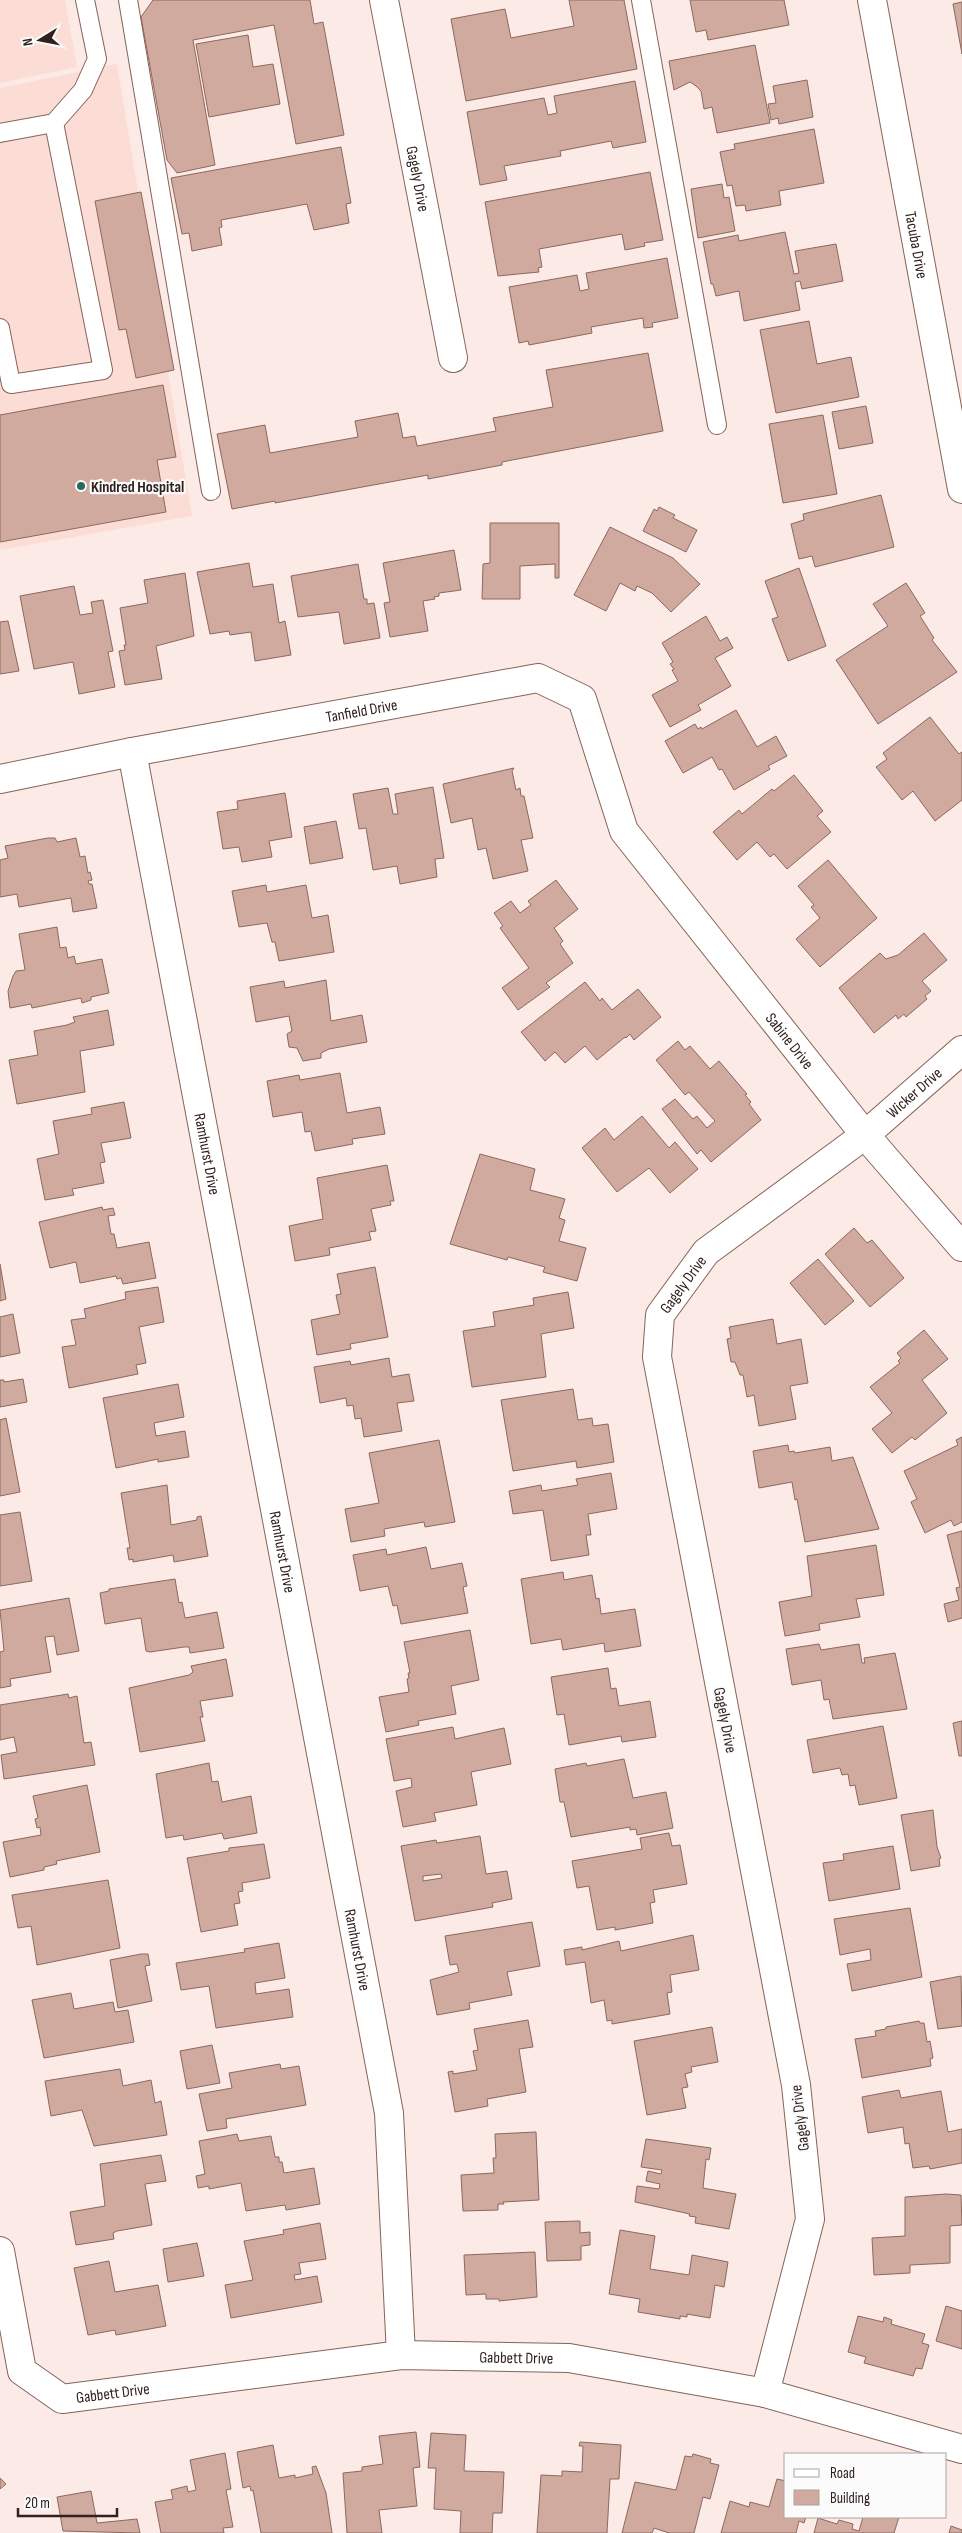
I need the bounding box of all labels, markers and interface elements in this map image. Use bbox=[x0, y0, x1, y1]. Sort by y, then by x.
north arrow bbox=[15, 15, 65, 65]
text: N bbox=[19, 37, 37, 47]
street label: Gagely Drive bbox=[401, 145, 433, 213]
street label: Tacuba Drive bbox=[900, 210, 931, 280]
place label: Kindred Hospital bbox=[91, 478, 184, 497]
marker: Kindred Hospital bbox=[75, 480, 87, 492]
street label: Tanfield Drive bbox=[325, 696, 399, 727]
street label: Sabine Drive bbox=[761, 1009, 817, 1073]
street label: Wicker Drive bbox=[883, 1064, 946, 1123]
street label: Ramhurst Drive bbox=[189, 1112, 223, 1197]
street label: Gagely Drive bbox=[657, 1252, 711, 1317]
street label: Ramhurst Drive bbox=[265, 1510, 299, 1595]
street label: Gagely Drive bbox=[709, 1686, 740, 1755]
street label: Ramhurst Drive bbox=[340, 1908, 374, 1993]
street label: Gagely Drive bbox=[787, 2084, 814, 2152]
street label: Gabbett Drive bbox=[479, 2348, 553, 2369]
street label: Gabbett Drive bbox=[75, 2380, 151, 2408]
legend bbox=[784, 2453, 947, 2518]
text: Road bbox=[830, 2464, 855, 2483]
scale bar bbox=[18, 2486, 116, 2518]
text: Building bbox=[830, 2489, 870, 2508]
text: 20 m bbox=[25, 2494, 50, 2513]

